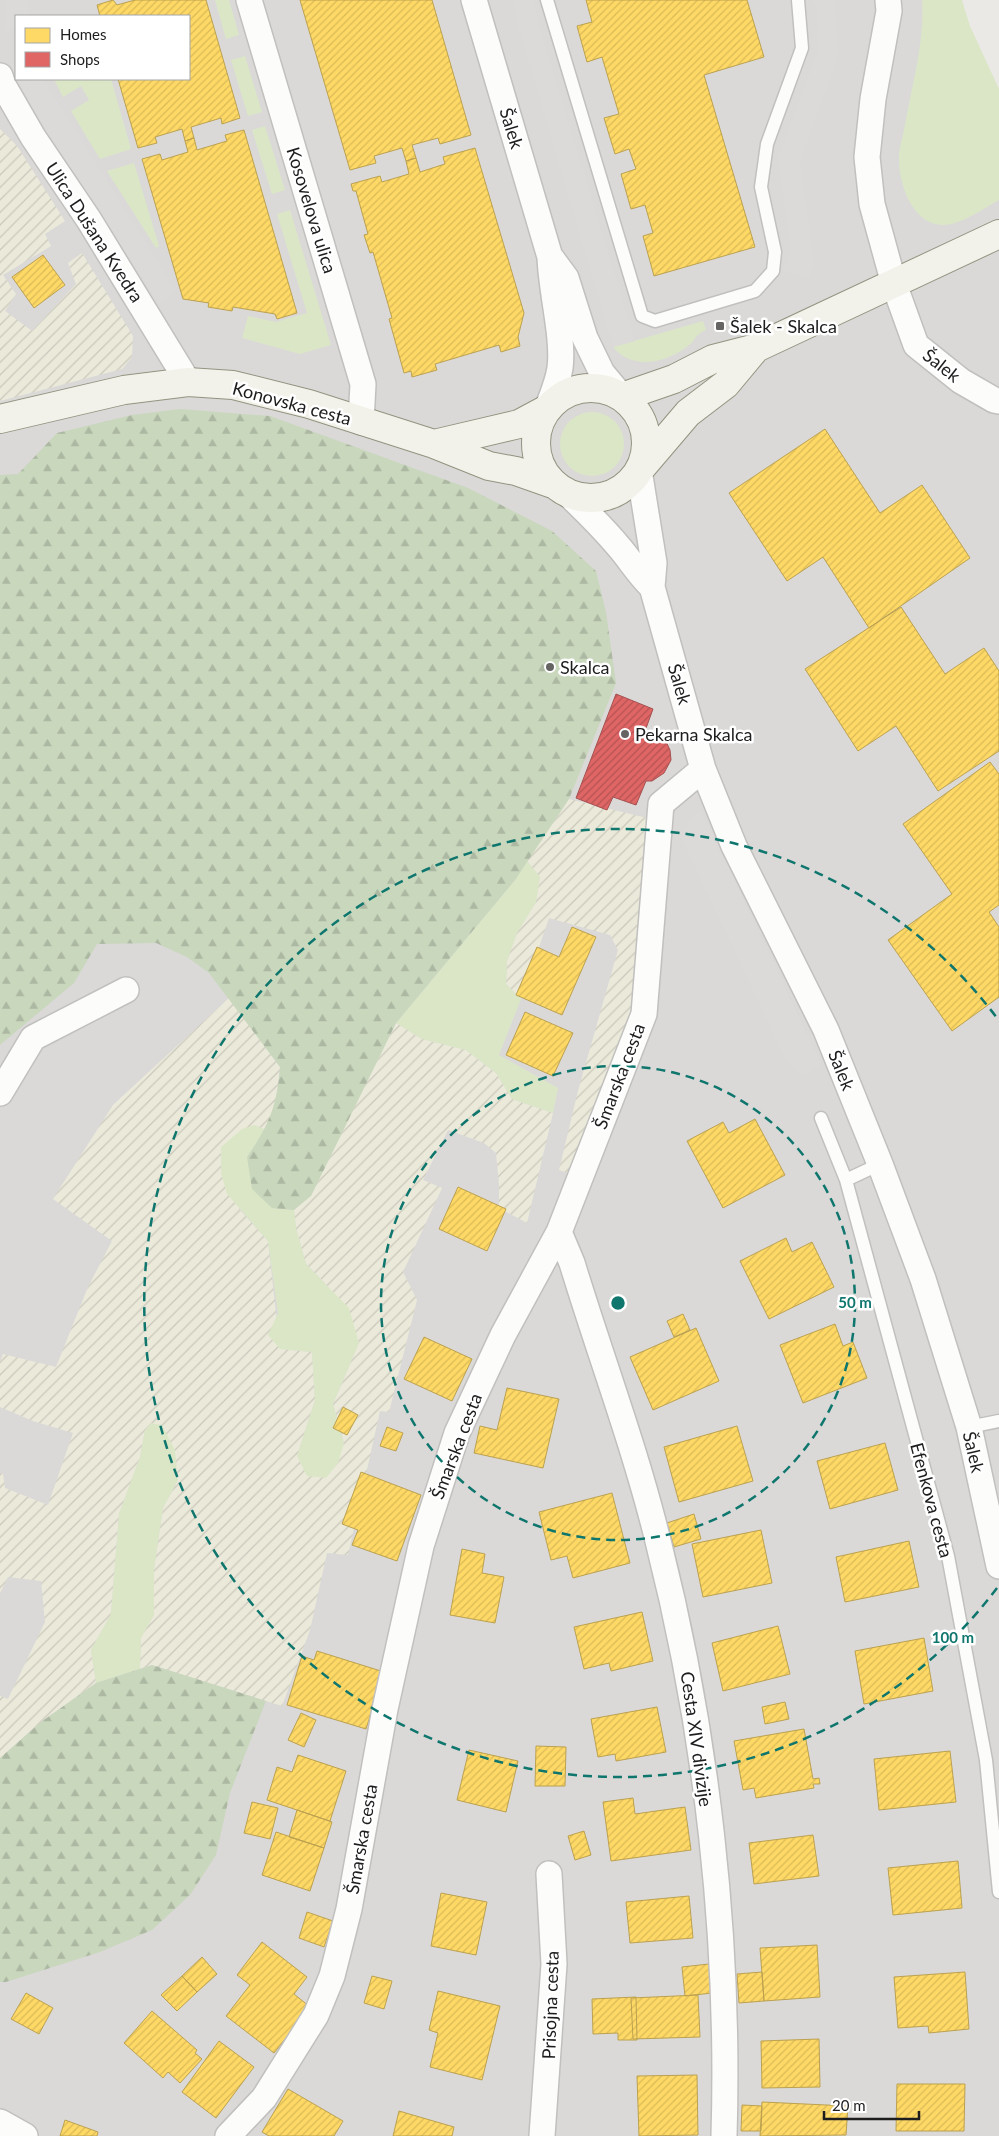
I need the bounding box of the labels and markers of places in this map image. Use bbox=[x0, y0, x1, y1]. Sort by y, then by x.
place label: Šalek - Skalca bbox=[730, 315, 837, 337]
marker: Šalek - Skalca bbox=[714, 320, 726, 332]
place label: Skalca bbox=[560, 656, 610, 678]
marker: Skalca bbox=[544, 661, 556, 673]
place label: Pekarna Skalca bbox=[635, 723, 753, 745]
marker: Pekarna Skalca bbox=[619, 728, 631, 740]
centre of rings bbox=[609, 1294, 627, 1312]

